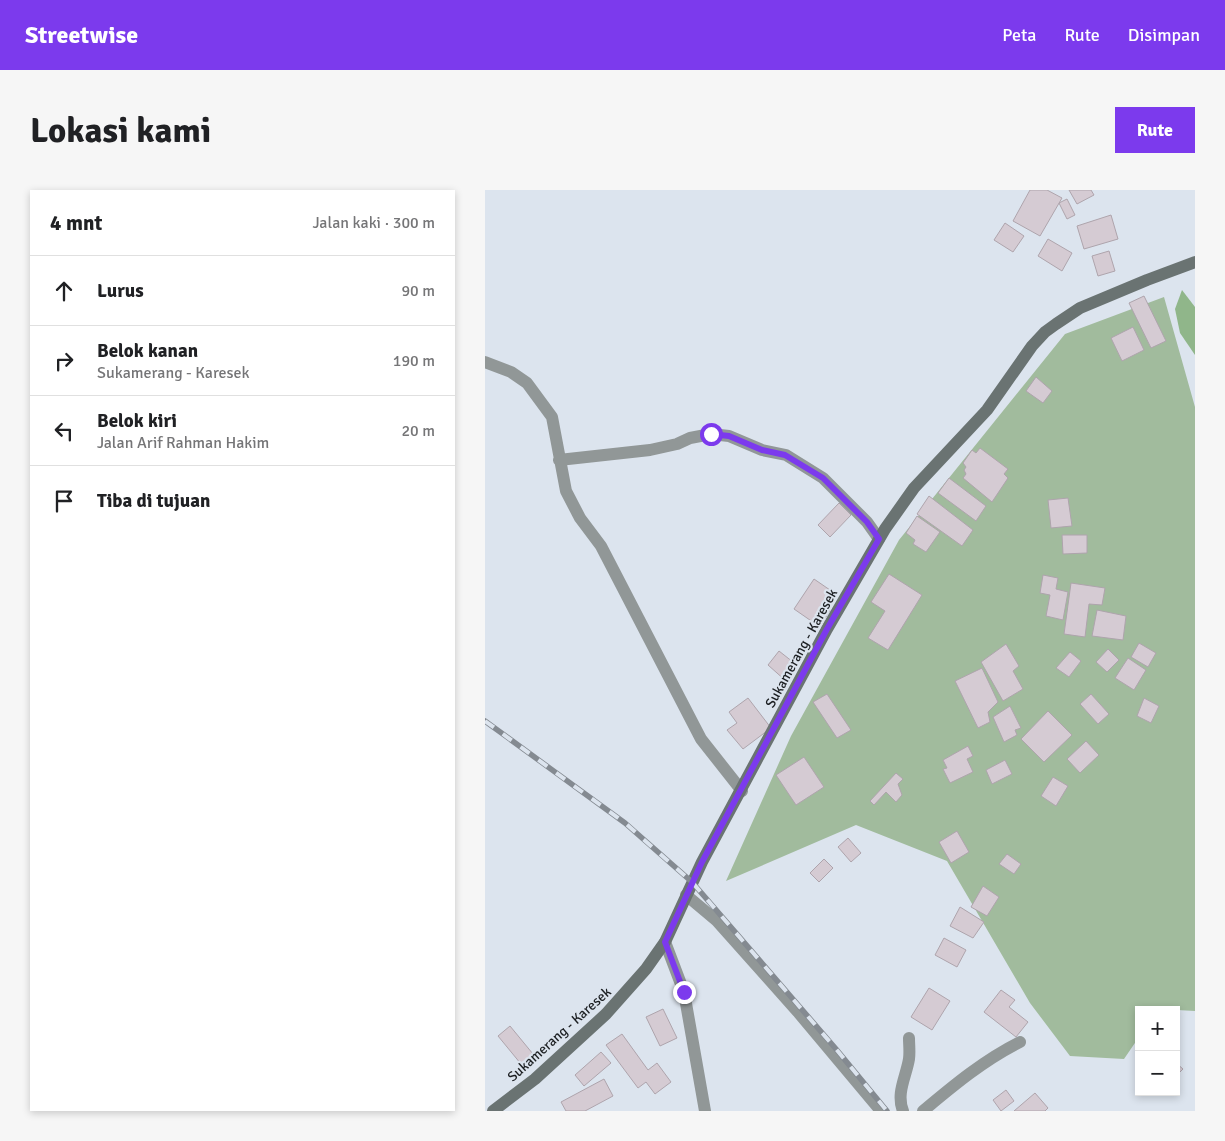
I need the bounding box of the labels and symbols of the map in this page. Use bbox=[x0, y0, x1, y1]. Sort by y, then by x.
route start bbox=[700, 423, 723, 446]
street label: Sukamerang - Karesek bbox=[762, 586, 841, 711]
route end bbox=[673, 981, 696, 1004]
street label: Sukamerang - Karesek bbox=[504, 983, 615, 1085]

